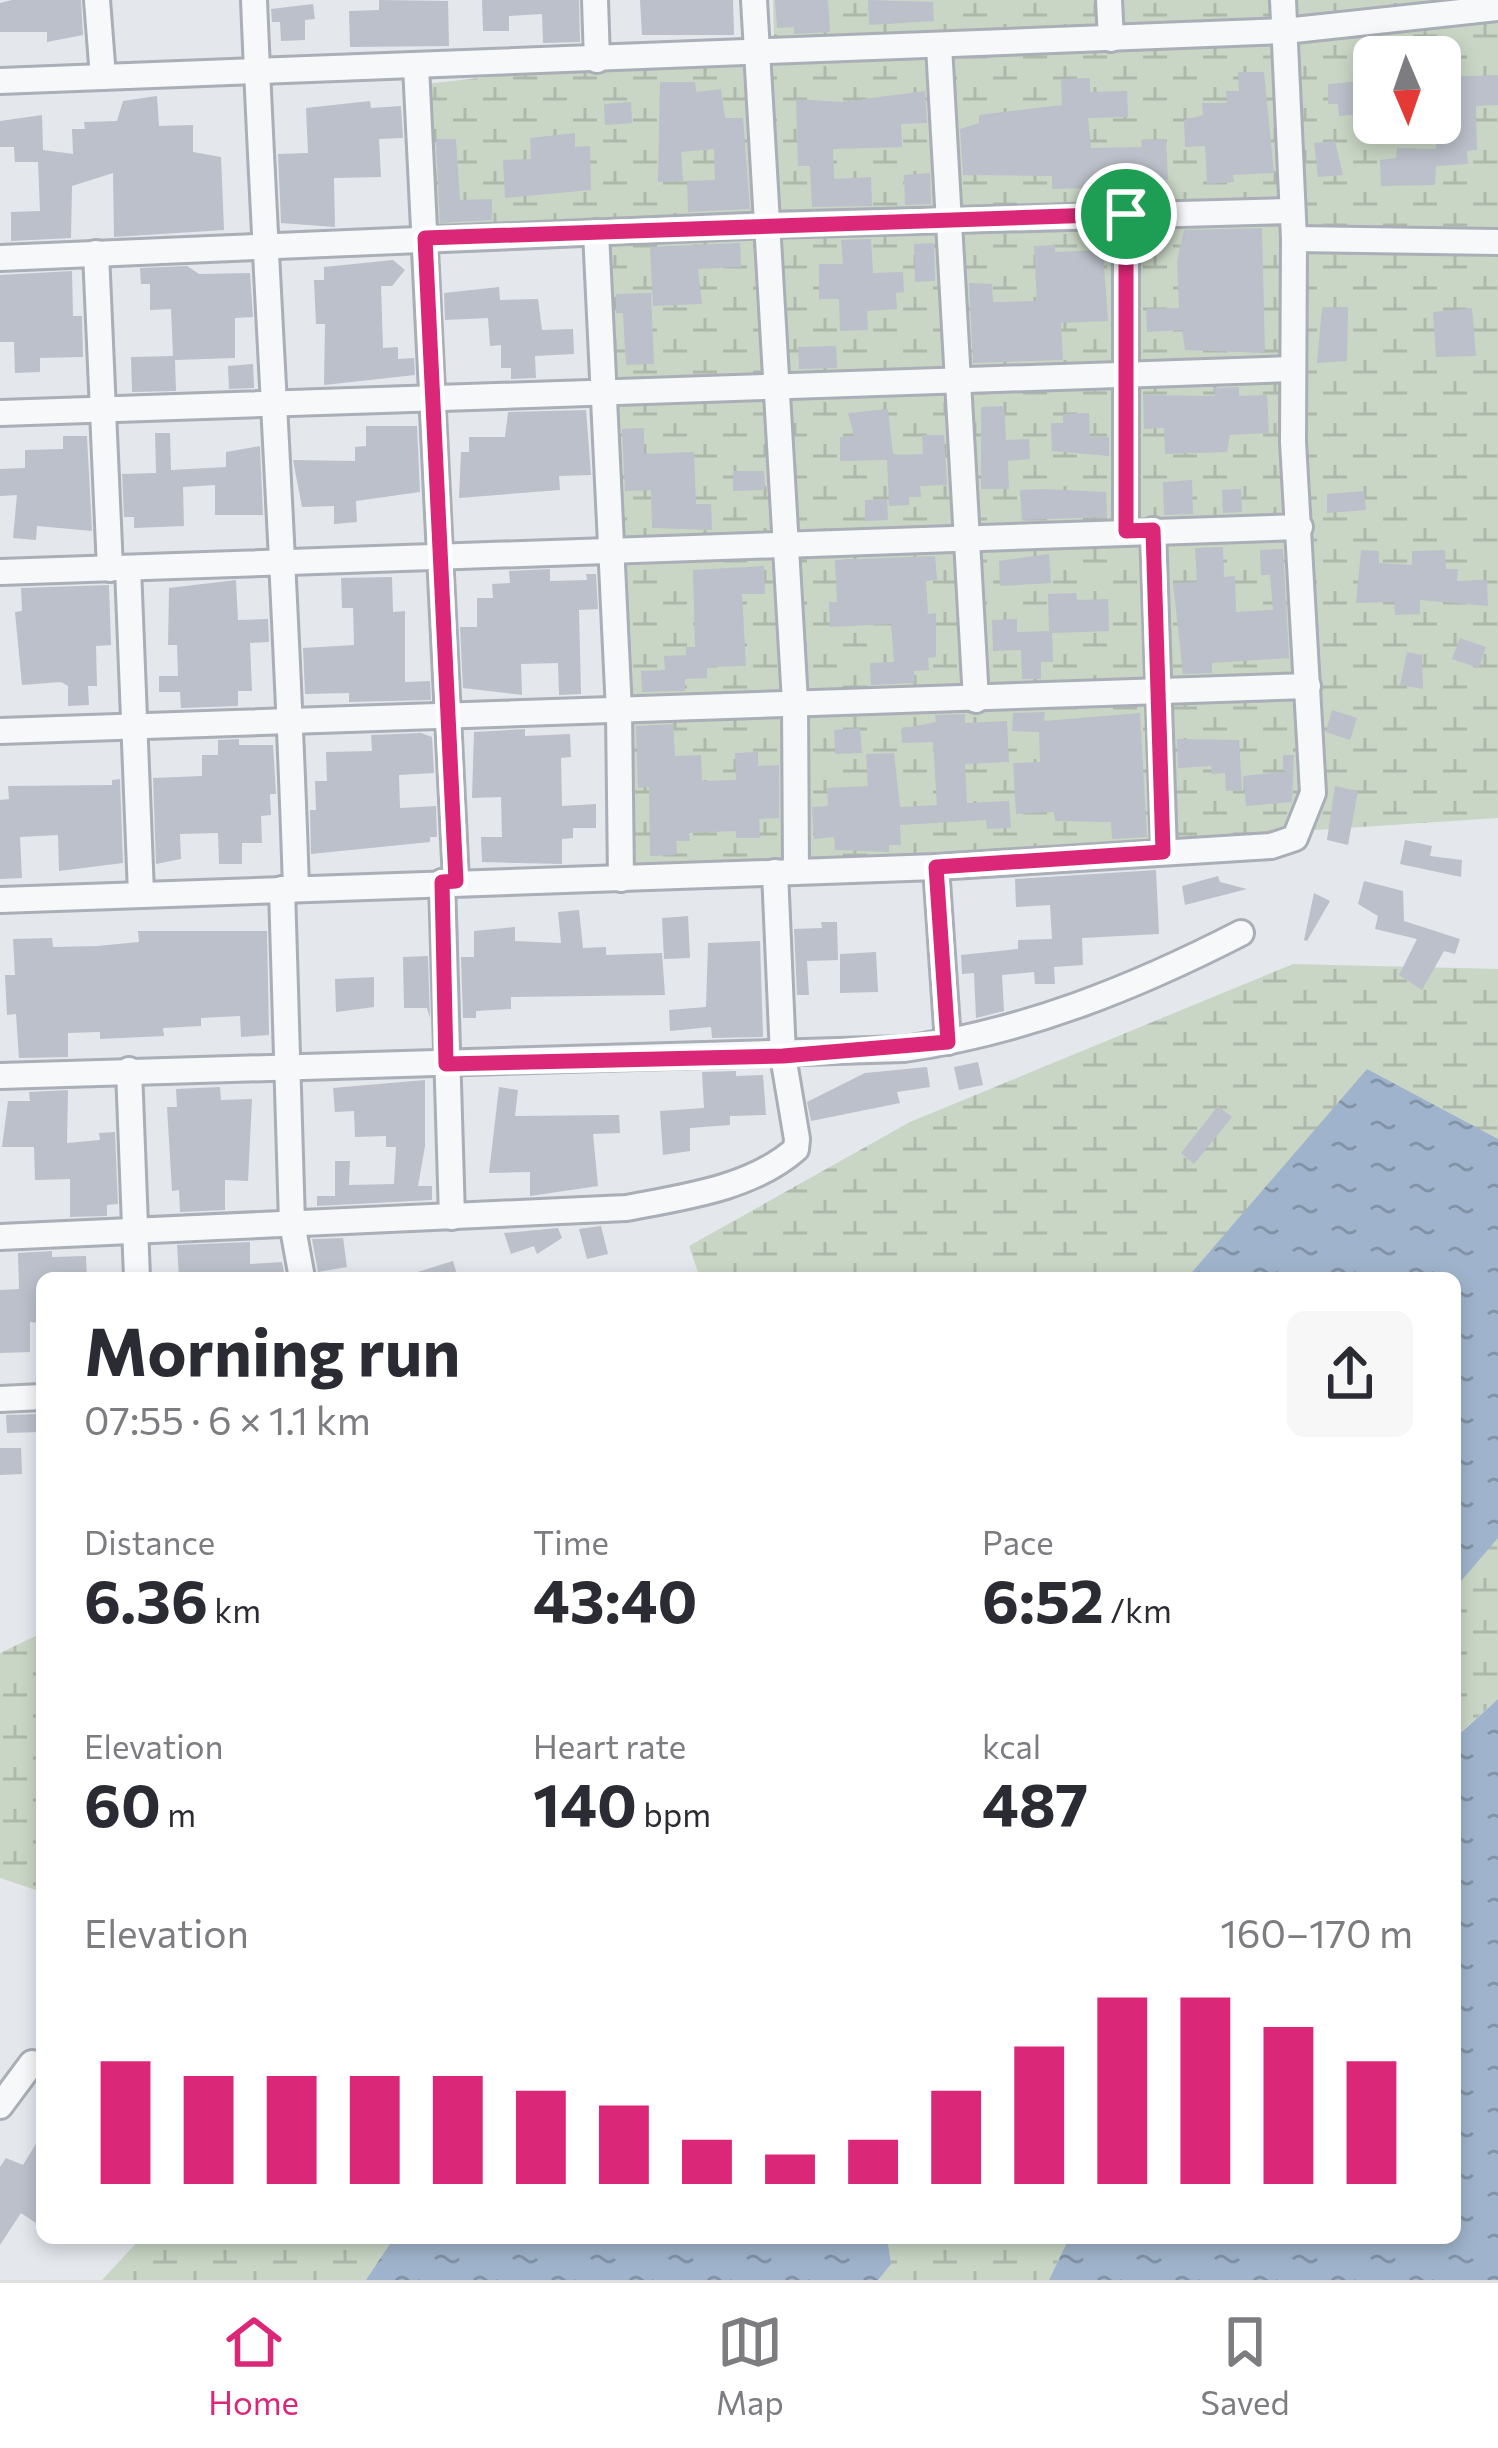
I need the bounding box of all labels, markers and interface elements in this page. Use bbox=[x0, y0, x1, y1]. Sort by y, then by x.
north arrow bbox=[1353, 36, 1461, 144]
map controls bbox=[1353, 36, 1461, 144]
pin bbox=[1075, 163, 1177, 265]
icon: arrive bbox=[1093, 181, 1159, 247]
text: Morning run bbox=[84, 1309, 461, 1390]
button: share bbox=[1287, 1311, 1413, 1437]
text: 07:55 · 6 × 1.1 km bbox=[84, 1395, 371, 1443]
text: Distance bbox=[84, 1521, 215, 1562]
text: Time bbox=[533, 1521, 609, 1562]
text: Pace bbox=[982, 1521, 1054, 1562]
text: 6.36 bbox=[84, 1562, 208, 1635]
text: 43:40 bbox=[533, 1562, 697, 1635]
text: 6:52 bbox=[982, 1562, 1104, 1635]
text: km bbox=[208, 1589, 261, 1630]
text: /km bbox=[1104, 1589, 1172, 1630]
text: Elevation bbox=[84, 1725, 223, 1766]
text: Heart rate bbox=[533, 1725, 686, 1766]
text: kcal bbox=[982, 1725, 1041, 1766]
text: 60 bbox=[84, 1766, 161, 1839]
text: 140 bbox=[533, 1766, 637, 1839]
text: 487 bbox=[982, 1766, 1088, 1839]
text: m bbox=[161, 1793, 196, 1834]
text: bpm bbox=[637, 1793, 711, 1834]
text: Elevation bbox=[84, 1908, 249, 1956]
text: 160–170 m bbox=[1220, 1908, 1413, 1956]
tab: Home bbox=[208, 2309, 299, 2422]
tab: Map bbox=[716, 2309, 784, 2422]
tab: Saved bbox=[1201, 2309, 1290, 2422]

